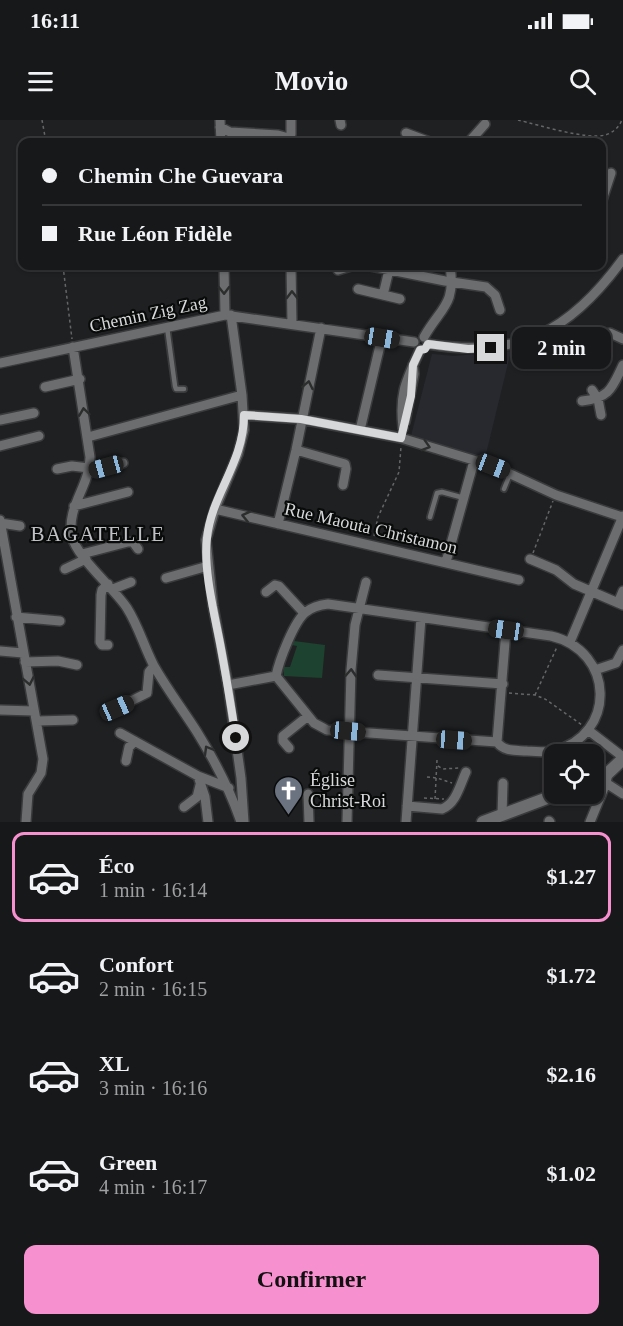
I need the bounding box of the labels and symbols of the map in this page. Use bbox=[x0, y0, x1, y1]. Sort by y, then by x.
one-way arrow bbox=[218, 286, 230, 295]
one-way arrow bbox=[286, 290, 298, 299]
street label: Chemin Zig Zag bbox=[88, 292, 208, 336]
car bbox=[363, 326, 401, 350]
callout: 2 min bbox=[512, 327, 611, 369]
route end bbox=[477, 334, 504, 361]
one-way arrow bbox=[301, 380, 314, 390]
one-way arrow bbox=[79, 407, 91, 416]
one-way arrow bbox=[420, 439, 431, 451]
car bbox=[473, 451, 513, 481]
car bbox=[86, 454, 126, 480]
street label: Rue Maouta Christamon bbox=[283, 498, 459, 558]
one-way arrow bbox=[241, 511, 251, 524]
district label: BAGATELLE bbox=[31, 522, 165, 546]
car bbox=[487, 619, 525, 641]
one-way arrow bbox=[344, 668, 357, 677]
one-way arrow bbox=[22, 676, 35, 686]
car bbox=[97, 692, 137, 724]
car bbox=[329, 720, 367, 742]
route start bbox=[222, 724, 249, 751]
car bbox=[435, 730, 473, 750]
one-way arrow bbox=[204, 746, 215, 756]
place label: Église Christ-Roi bbox=[310, 769, 386, 811]
church icon: Église Christ-Roi bbox=[273, 774, 305, 816]

